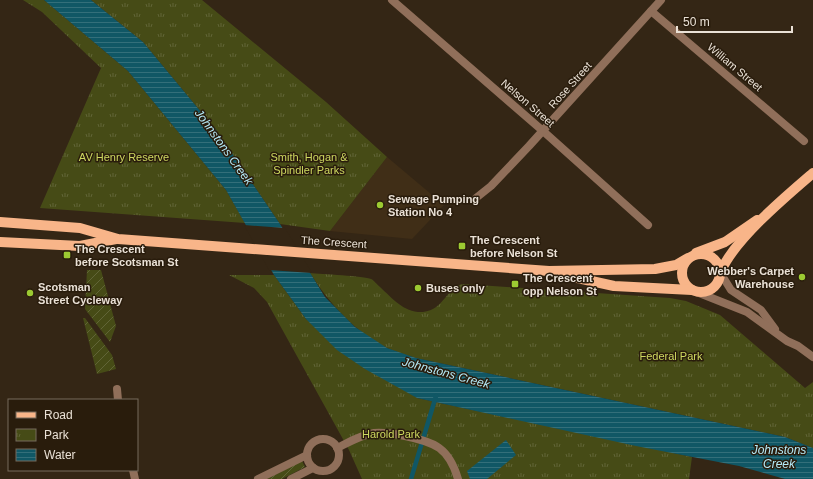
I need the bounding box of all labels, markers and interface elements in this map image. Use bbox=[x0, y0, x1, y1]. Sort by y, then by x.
scale bar bbox=[677, 8, 792, 34]
text: 50 m bbox=[683, 15, 710, 29]
street label: William Street bbox=[705, 41, 765, 93]
street label: Rose Street bbox=[546, 59, 594, 111]
street label: Nelson Street bbox=[499, 77, 557, 129]
water label: Johnstons Creek bbox=[191, 106, 257, 188]
park label: AV Henry Reserve bbox=[79, 151, 169, 163]
park label: Smith, Hogan & Spindler Parks bbox=[270, 151, 348, 176]
place label: Sewage Pumping Station No 4 bbox=[388, 193, 479, 218]
marker: Sewage Pumping Station No 4 bbox=[375, 200, 385, 210]
street label: The Crescent bbox=[301, 234, 367, 250]
place label: The Crescent before Nelson St bbox=[470, 234, 558, 259]
marker: The Crescent before Nelson St bbox=[457, 241, 467, 251]
place label: The Crescent before Scotsman St bbox=[75, 243, 179, 268]
marker: The Crescent before Scotsman St bbox=[62, 250, 72, 260]
place label: Webber's Carpet Warehouse bbox=[707, 265, 794, 290]
place label: The Crescent opp Nelson St bbox=[523, 272, 597, 297]
marker: Webber's Carpet Warehouse bbox=[797, 272, 807, 282]
marker: The Crescent opp Nelson St bbox=[510, 279, 520, 289]
place label: Scotsman Street Cycleway bbox=[38, 281, 123, 306]
place label: Buses only bbox=[426, 282, 486, 294]
marker: Buses only bbox=[413, 283, 423, 293]
marker: Scotsman Street Cycleway bbox=[25, 288, 35, 298]
park label: Federal Park bbox=[640, 350, 703, 362]
water label: Johnstons Creek bbox=[400, 354, 492, 392]
legend bbox=[8, 399, 138, 471]
text: Road bbox=[44, 408, 73, 422]
text: Park bbox=[44, 428, 70, 442]
park label: Harold Park bbox=[362, 428, 421, 440]
water label: Johnstons Creek bbox=[751, 443, 806, 471]
text: Water bbox=[44, 448, 76, 462]

